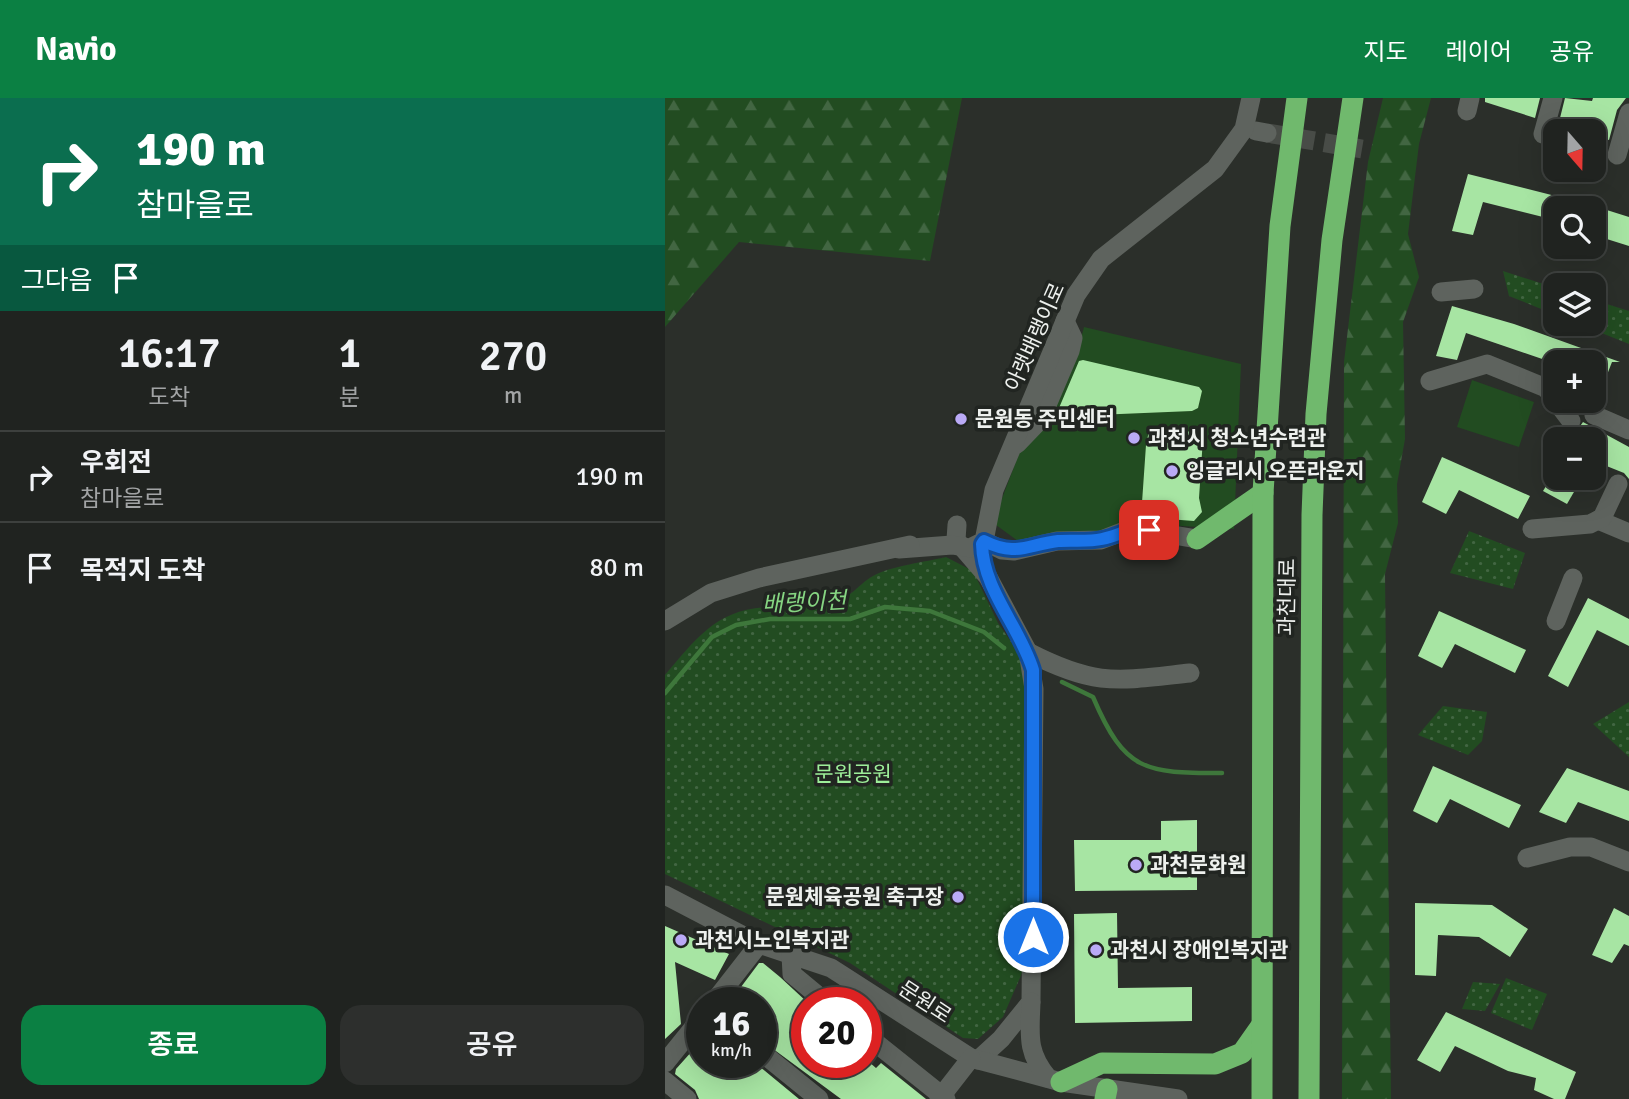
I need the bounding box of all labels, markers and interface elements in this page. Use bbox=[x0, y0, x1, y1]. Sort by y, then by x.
text: Navio bbox=[35, 29, 117, 70]
text: 지도 bbox=[1363, 37, 1408, 67]
text: 레이어 bbox=[1446, 37, 1512, 67]
text: 공유 bbox=[1550, 37, 1594, 67]
text: 190 m bbox=[136, 119, 266, 179]
north arrow bbox=[1543, 119, 1607, 182]
map controls bbox=[1543, 119, 1606, 490]
icon: right bbox=[21, 126, 112, 217]
text: 참마을로 bbox=[136, 186, 254, 225]
button: search bbox=[1543, 196, 1606, 259]
icon: arrive bbox=[107, 259, 145, 297]
text: 그다음 bbox=[21, 265, 93, 297]
button: layers bbox=[1543, 273, 1606, 336]
street label: 아랫배랭이로 bbox=[1000, 279, 1070, 395]
text: 16:17 bbox=[118, 328, 221, 379]
text: 1 bbox=[338, 328, 361, 379]
text: 270 bbox=[479, 331, 547, 382]
button: + bbox=[1543, 350, 1606, 413]
text: m bbox=[504, 381, 522, 410]
text: 도착 bbox=[148, 383, 190, 412]
text: 분 bbox=[339, 383, 360, 412]
place label: 문원동 주민센터 bbox=[975, 406, 1115, 432]
marker: 문원동 주민센터 bbox=[953, 411, 969, 427]
place label: 과천시 청소년수련관 bbox=[1148, 425, 1327, 451]
button: − bbox=[1543, 427, 1606, 490]
marker: 과천시 청소년수련관 bbox=[1126, 430, 1142, 446]
text: 우회전 bbox=[80, 447, 152, 479]
icon: right bbox=[21, 458, 59, 496]
place label: 잉글리시 오픈라운지 bbox=[1186, 458, 1365, 484]
text: 190 m bbox=[575, 461, 644, 493]
marker: 잉글리시 오픈라운지 bbox=[1164, 463, 1180, 479]
text: 참마을로 bbox=[80, 484, 165, 513]
pin bbox=[1119, 500, 1179, 560]
icon: arrive bbox=[1130, 511, 1168, 549]
icon: arrive bbox=[21, 549, 59, 587]
text: 80 m bbox=[589, 552, 644, 584]
text: 목적지 도착 bbox=[80, 555, 205, 587]
street label: 과천대로 bbox=[1273, 558, 1301, 636]
water label: 배랭이천 bbox=[761, 586, 850, 619]
park label: 문원공원 bbox=[814, 761, 892, 787]
place label: 과천문화원 bbox=[1150, 852, 1247, 878]
marker: 과천문화원 bbox=[1128, 857, 1144, 873]
place label: 문원체육공원 축구장 bbox=[766, 884, 944, 910]
marker: 문원체육공원 축구장 bbox=[950, 889, 966, 905]
position arrow bbox=[996, 900, 1070, 974]
place label: 과천시노인복지관 bbox=[695, 927, 850, 953]
marker: 과천시노인복지관 bbox=[673, 932, 689, 948]
place label: 과천시 장애인복지관 bbox=[1110, 937, 1289, 963]
marker: 과천시 장애인복지관 bbox=[1088, 942, 1104, 958]
street label: 문원로 bbox=[894, 975, 956, 1029]
speed limit sign: 20 bbox=[791, 987, 882, 1078]
text: 16 bbox=[713, 1002, 750, 1045]
button: 종료 bbox=[21, 1005, 326, 1085]
button: 공유 bbox=[340, 1005, 644, 1085]
text: km/h bbox=[711, 1039, 752, 1061]

